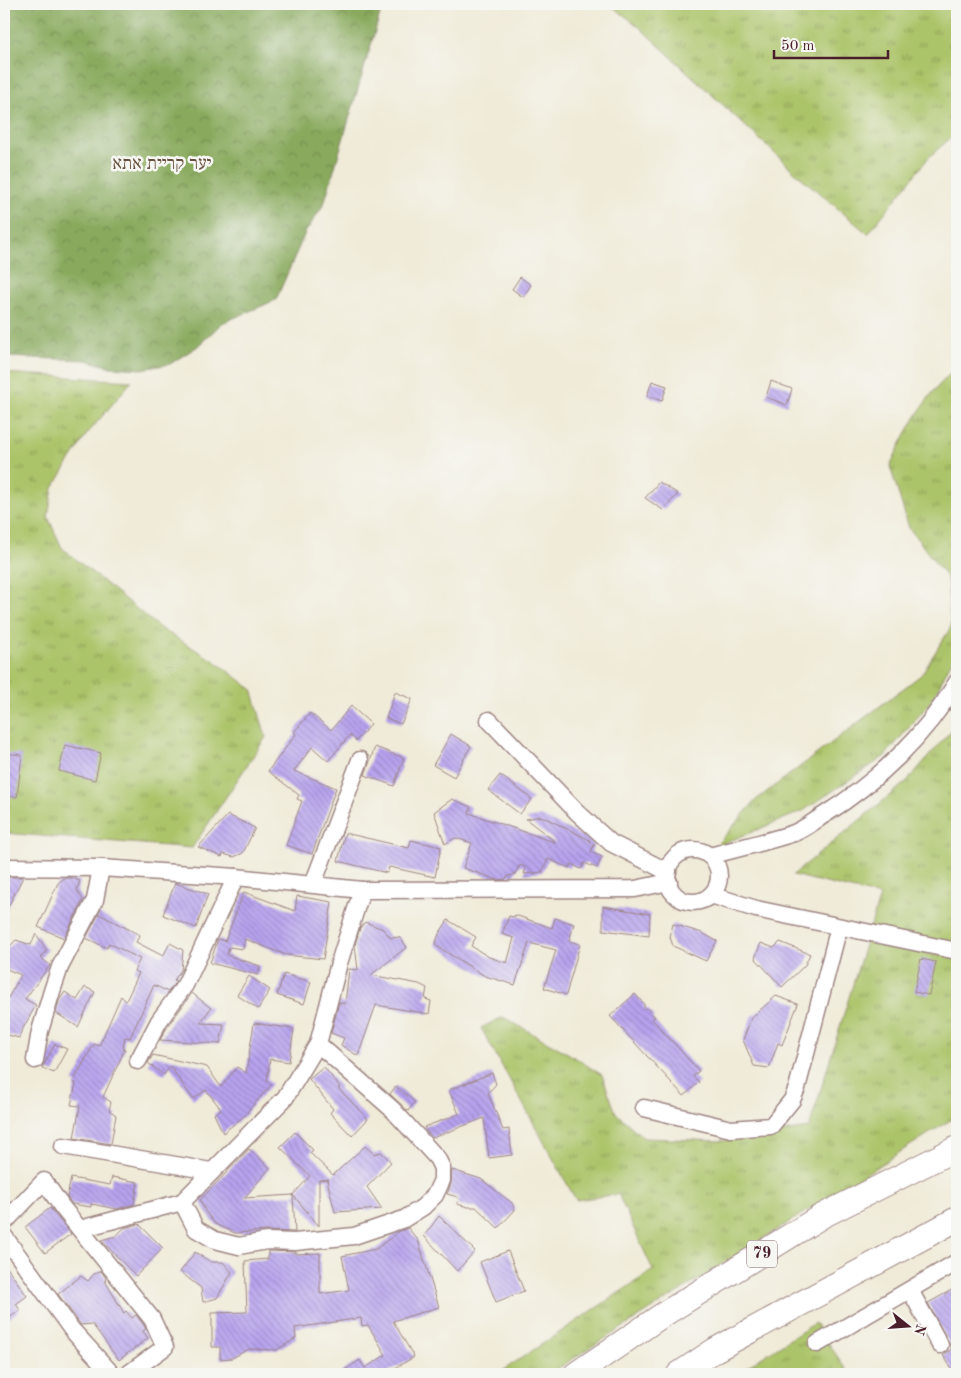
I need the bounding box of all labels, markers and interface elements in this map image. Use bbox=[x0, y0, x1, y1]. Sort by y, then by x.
scale bar bbox=[774, 28, 887, 60]
text: 50 m bbox=[781, 39, 815, 54]
park label: יער קריית אתא bbox=[113, 155, 212, 173]
road number: 79 bbox=[747, 1240, 777, 1268]
north arrow bbox=[884, 1300, 934, 1350]
text: N bbox=[911, 1322, 928, 1337]

